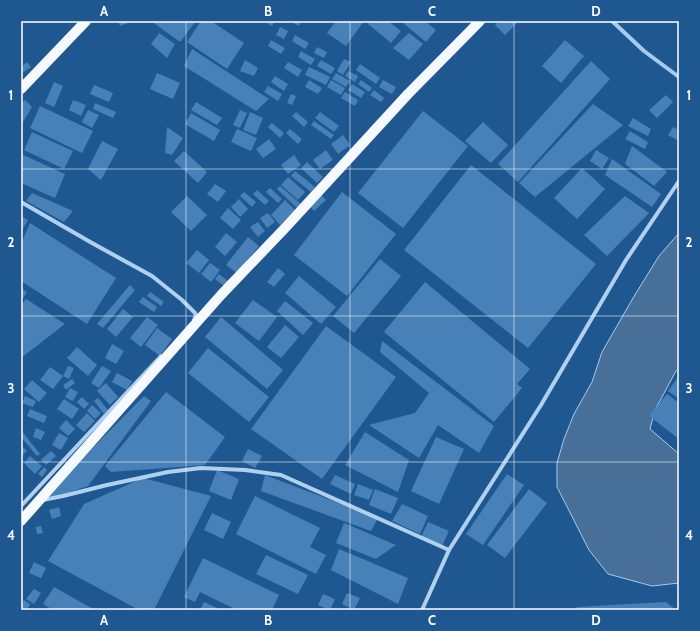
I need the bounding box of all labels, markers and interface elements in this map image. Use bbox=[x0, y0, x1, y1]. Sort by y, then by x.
text: A bbox=[100, 3, 109, 19]
text: B bbox=[264, 3, 272, 19]
text: C bbox=[428, 3, 436, 19]
text: D bbox=[591, 3, 601, 19]
text: 1 bbox=[9, 87, 13, 103]
text: 1 bbox=[687, 87, 691, 103]
text: 2 bbox=[8, 234, 15, 250]
text: 2 bbox=[686, 234, 693, 250]
text: 3 bbox=[7, 380, 15, 396]
text: 3 bbox=[685, 380, 693, 396]
text: 4 bbox=[7, 527, 15, 543]
text: 4 bbox=[685, 527, 693, 543]
text: A bbox=[100, 612, 109, 628]
text: B bbox=[264, 612, 272, 628]
text: C bbox=[428, 612, 436, 628]
text: D bbox=[591, 612, 601, 628]

